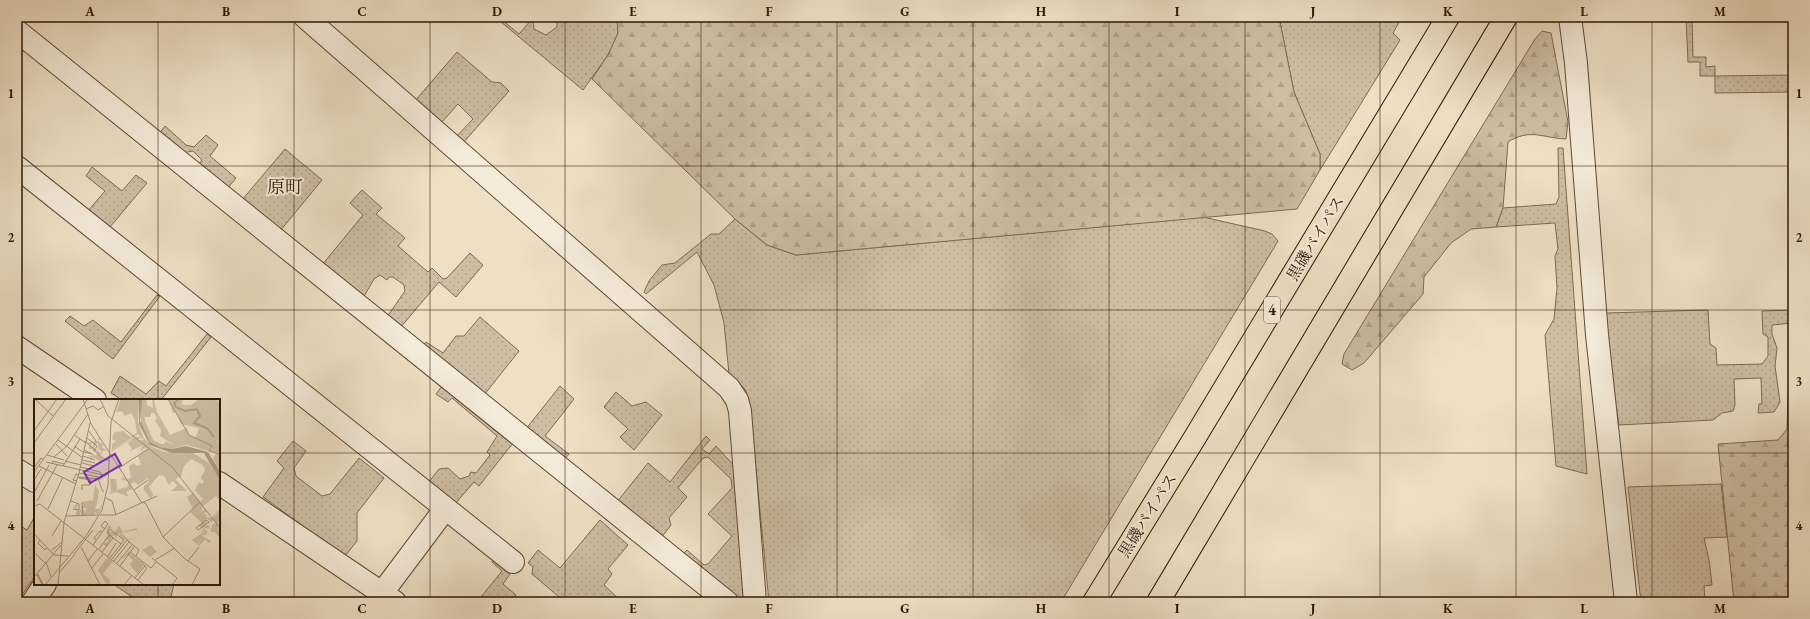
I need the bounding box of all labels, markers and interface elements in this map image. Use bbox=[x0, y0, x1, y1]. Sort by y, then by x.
text: A bbox=[84, 3, 95, 20]
text: B bbox=[222, 3, 230, 20]
text: C bbox=[357, 3, 367, 20]
text: D bbox=[492, 3, 502, 20]
text: E bbox=[629, 3, 637, 20]
text: F bbox=[765, 3, 773, 20]
text: G bbox=[900, 3, 910, 20]
text: H bbox=[1036, 3, 1047, 20]
text: I bbox=[1175, 3, 1180, 20]
text: J bbox=[1309, 3, 1316, 20]
text: K bbox=[1443, 3, 1454, 20]
text: L bbox=[1580, 3, 1588, 20]
text: M bbox=[1714, 3, 1726, 20]
text: 1 bbox=[8, 85, 15, 102]
text: 1 bbox=[1796, 85, 1803, 102]
district label: 原町 bbox=[267, 175, 303, 198]
street label: 黒磯バイパス bbox=[1282, 192, 1349, 285]
text: 2 bbox=[8, 229, 15, 246]
text: 2 bbox=[1796, 229, 1803, 246]
road number: 4 bbox=[1264, 297, 1280, 323]
text: 3 bbox=[8, 373, 15, 390]
text: 3 bbox=[1796, 373, 1803, 390]
inset map bbox=[34, 399, 220, 585]
street label: 黒磯バイパス bbox=[1113, 469, 1182, 561]
text: 4 bbox=[8, 517, 15, 534]
text: 4 bbox=[1796, 517, 1803, 534]
text: A bbox=[84, 600, 95, 617]
text: B bbox=[222, 600, 230, 617]
text: C bbox=[357, 600, 367, 617]
text: D bbox=[492, 600, 502, 617]
text: E bbox=[629, 600, 637, 617]
text: F bbox=[765, 600, 773, 617]
text: G bbox=[900, 600, 910, 617]
text: H bbox=[1036, 600, 1047, 617]
text: I bbox=[1175, 600, 1180, 617]
text: J bbox=[1309, 600, 1316, 617]
text: K bbox=[1443, 600, 1454, 617]
text: L bbox=[1580, 600, 1588, 617]
text: M bbox=[1714, 600, 1726, 617]

